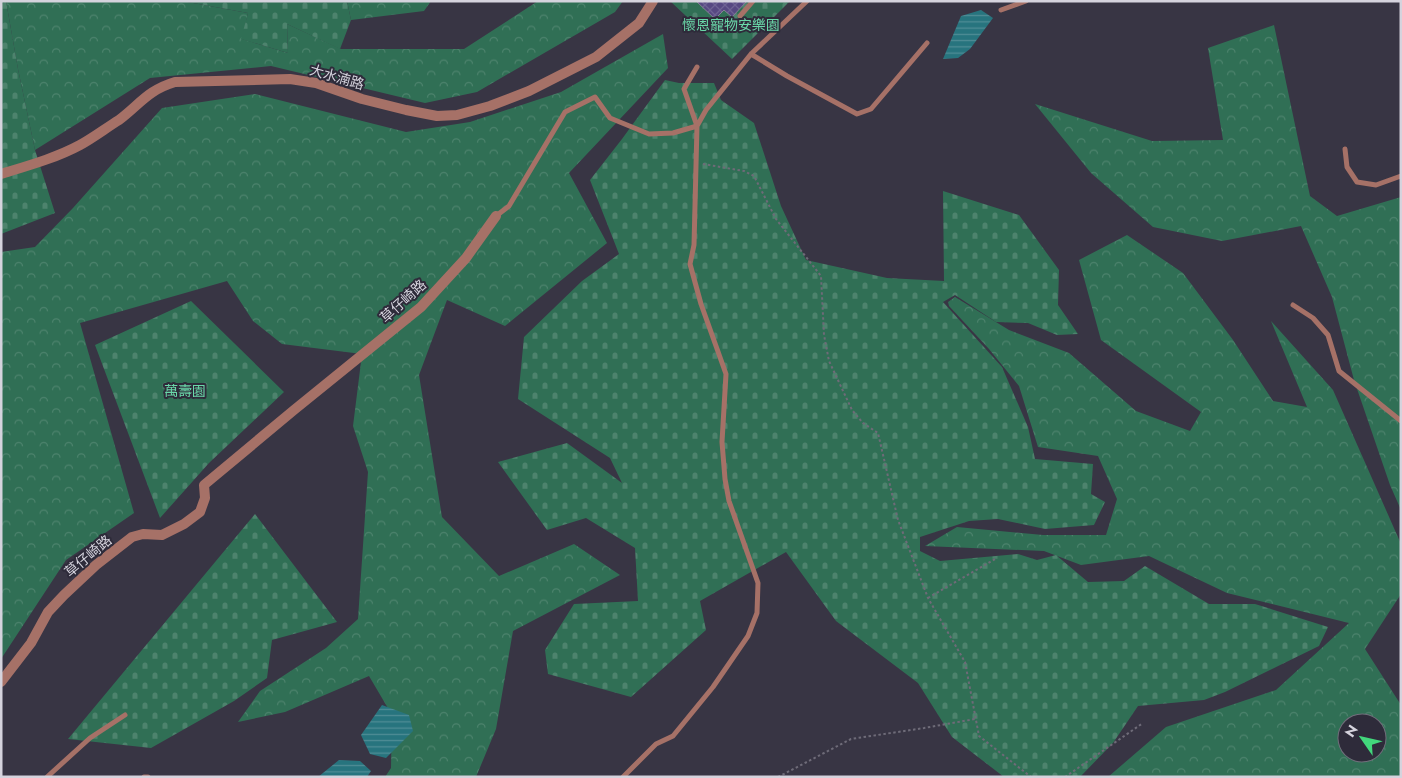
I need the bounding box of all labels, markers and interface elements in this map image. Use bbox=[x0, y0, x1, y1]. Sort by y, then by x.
park label: 懷恩寵物安樂園 bbox=[682, 15, 780, 35]
street label: 大水湳路 bbox=[307, 60, 367, 94]
street label: 草仔崎路 bbox=[376, 275, 430, 327]
park label: 萬壽園 bbox=[164, 381, 206, 401]
street label: 草仔崎路 bbox=[60, 530, 116, 582]
north arrow bbox=[1337, 713, 1387, 763]
text: N bbox=[1340, 721, 1363, 741]

